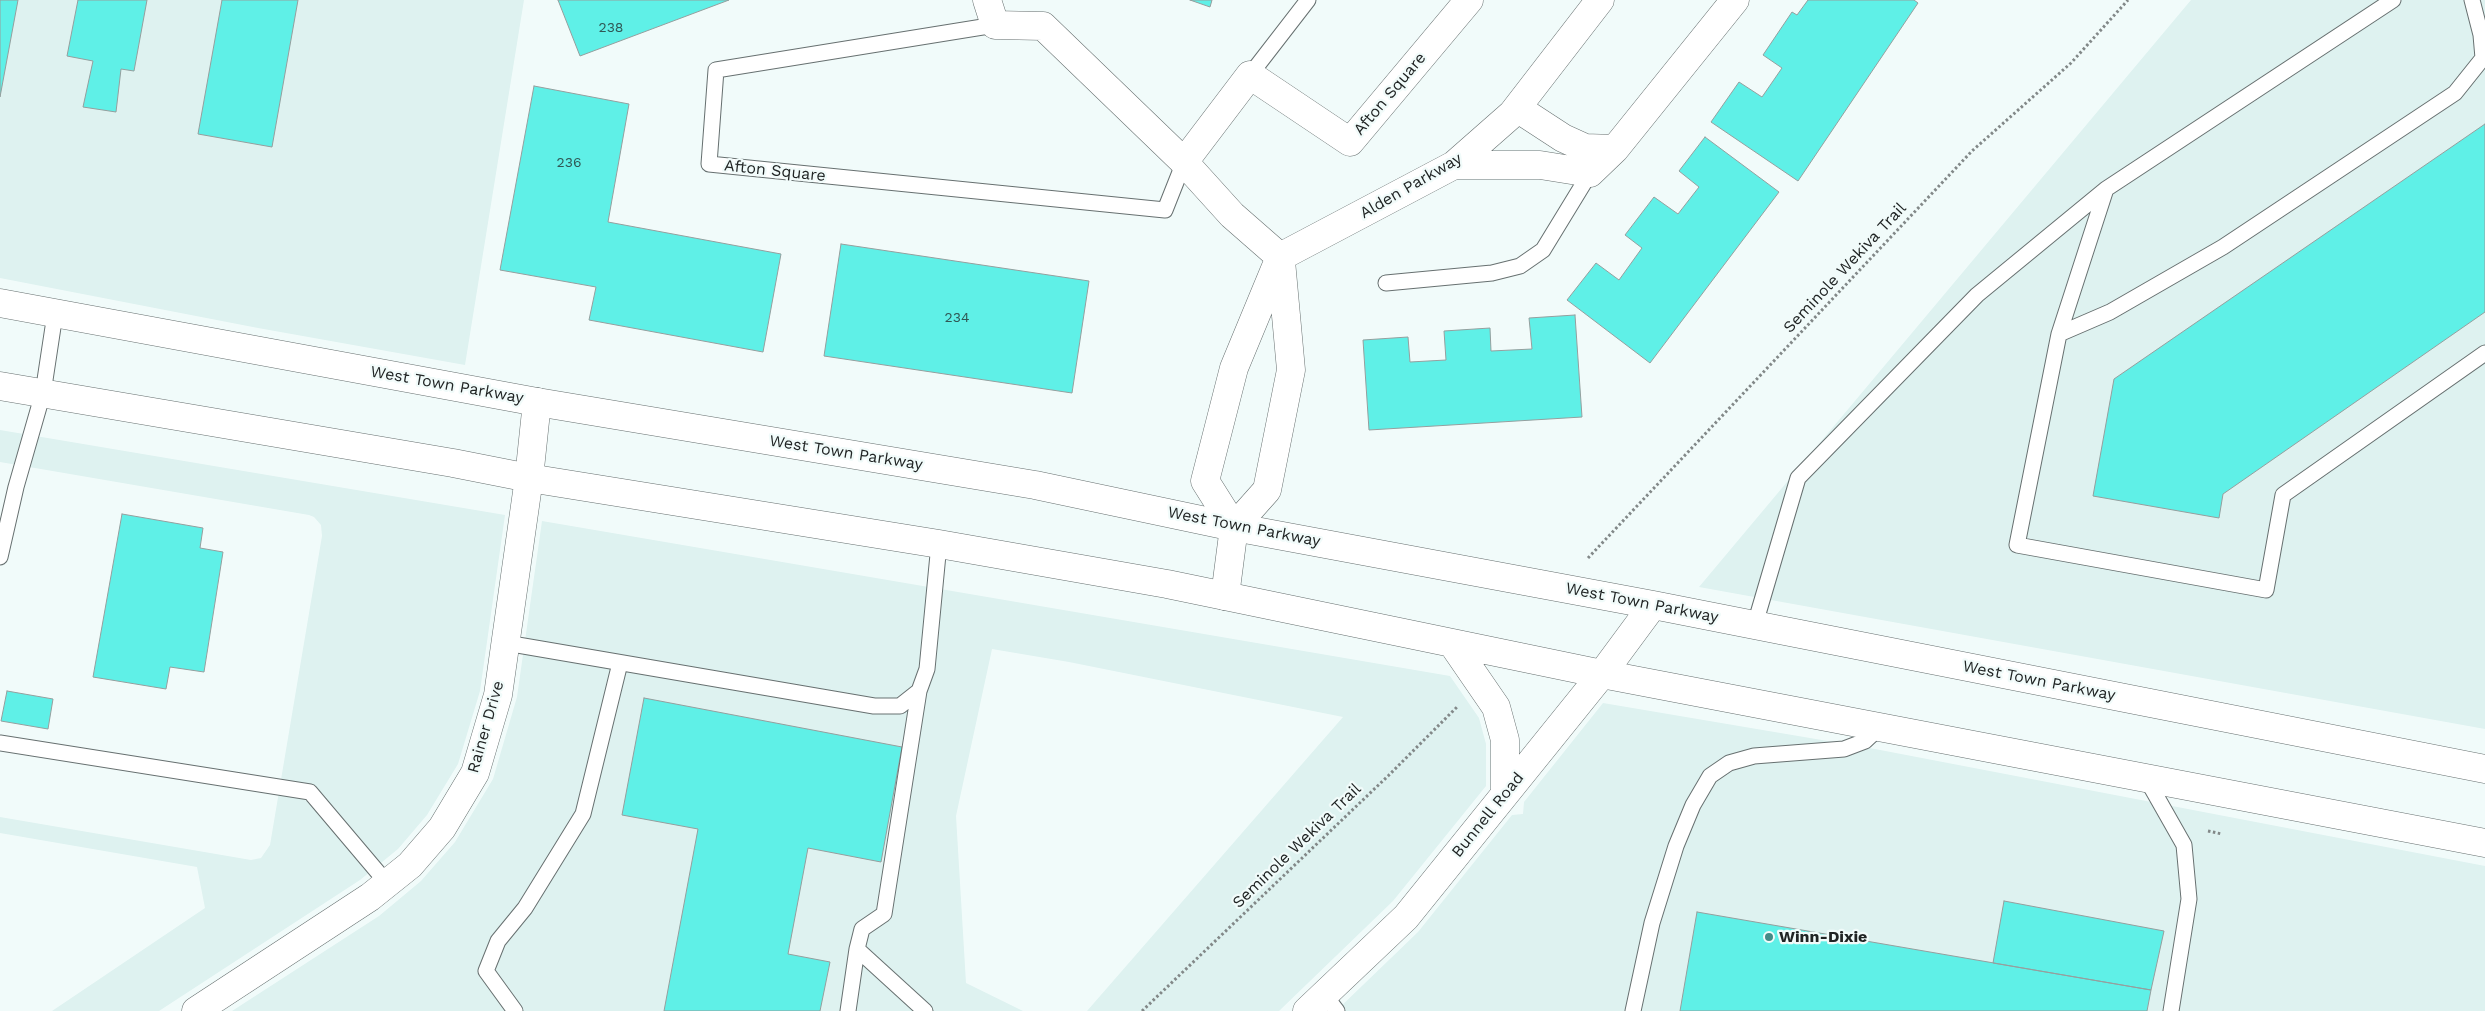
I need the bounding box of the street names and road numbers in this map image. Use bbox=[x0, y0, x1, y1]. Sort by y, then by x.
street label: Afton Square bbox=[1350, 49, 1430, 139]
street label: Alden Parkway bbox=[1357, 149, 1465, 223]
street label: Afton Square bbox=[723, 156, 827, 186]
street label: Seminole Wekiva Trail bbox=[1780, 199, 1910, 337]
street label: West Town Parkway bbox=[369, 362, 525, 408]
street label: West Town Parkway bbox=[768, 431, 924, 475]
street label: West Town Parkway bbox=[1166, 503, 1322, 551]
street label: West Town Parkway bbox=[1564, 579, 1720, 627]
street label: West Town Parkway bbox=[1961, 657, 2117, 705]
street label: Rainer Drive bbox=[464, 679, 508, 775]
street label: Bunnell Road bbox=[1448, 769, 1528, 861]
street label: Seminole Wekiva Trail bbox=[1229, 780, 1365, 912]

